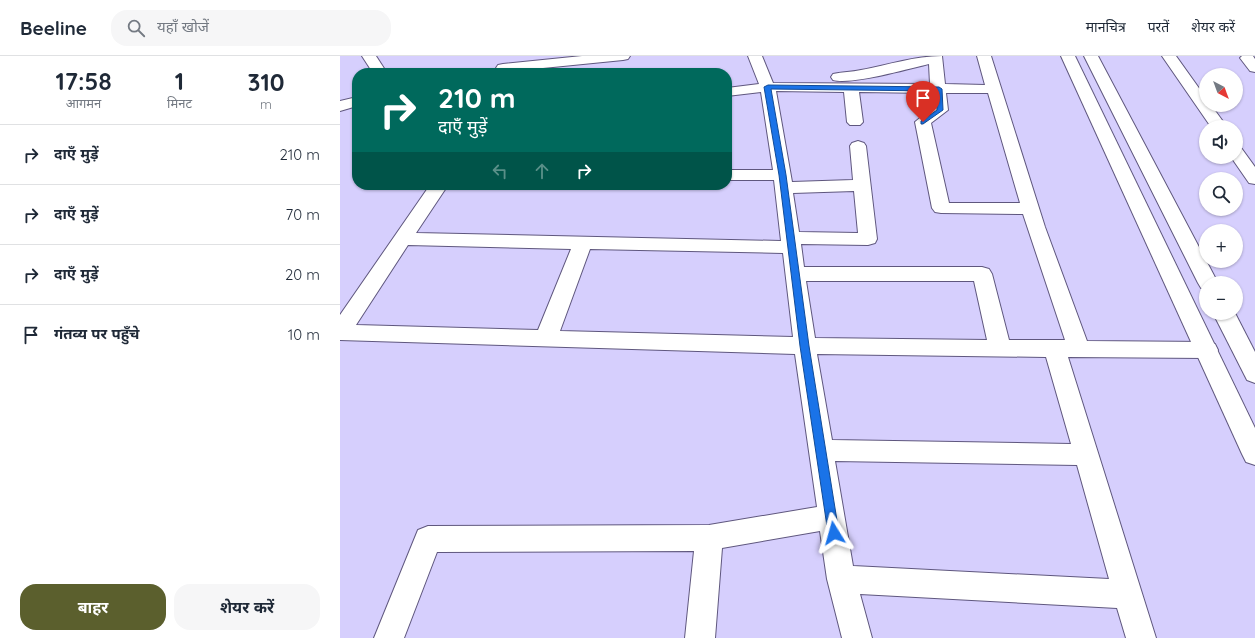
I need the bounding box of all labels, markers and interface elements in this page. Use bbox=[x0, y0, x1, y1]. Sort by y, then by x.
search box bbox=[111, 10, 391, 46]
text: Beeline bbox=[20, 16, 87, 40]
icon: search bbox=[125, 17, 147, 39]
text: यहाँ खोजें bbox=[157, 17, 209, 36]
text: मानचित्र bbox=[1086, 18, 1126, 36]
text: परतें bbox=[1148, 18, 1169, 36]
text: शेयर करें bbox=[1191, 18, 1235, 36]
text: 17:58 bbox=[56, 66, 112, 96]
text: 1 bbox=[175, 66, 184, 96]
text: 310 bbox=[248, 67, 284, 97]
north arrow bbox=[1199, 68, 1243, 112]
map controls bbox=[1199, 68, 1243, 320]
text: 210 m bbox=[438, 80, 516, 115]
pin bbox=[906, 81, 940, 122]
icon: right bbox=[372, 84, 424, 136]
icon: arrive bbox=[912, 87, 934, 109]
text: आगमन bbox=[66, 95, 101, 111]
text: मिनट bbox=[167, 95, 192, 111]
text: m bbox=[260, 96, 272, 112]
text: दाएँ मुड़ें bbox=[438, 115, 487, 138]
button: sound bbox=[1199, 120, 1243, 164]
icon: right bbox=[20, 144, 42, 166]
text: दाएँ मुड़ें bbox=[54, 144, 98, 163]
text: 210 m bbox=[279, 145, 320, 164]
icon: left bbox=[489, 160, 511, 182]
icon: ahead bbox=[531, 160, 553, 182]
icon: right bbox=[573, 160, 595, 182]
button: search bbox=[1199, 172, 1243, 216]
icon: right bbox=[20, 204, 42, 226]
text: दाएँ मुड़ें bbox=[54, 204, 98, 223]
text: 70 m bbox=[286, 205, 320, 224]
button: + bbox=[1199, 224, 1243, 268]
icon: right bbox=[20, 264, 42, 286]
text: दाएँ मुड़ें bbox=[54, 264, 98, 283]
text: 20 m bbox=[285, 265, 320, 284]
button: − bbox=[1199, 276, 1243, 320]
icon: arrive bbox=[20, 324, 42, 346]
text: गंतव्य पर पहुँचे bbox=[54, 324, 140, 343]
text: 10 m bbox=[288, 325, 320, 344]
position arrow bbox=[813, 512, 855, 554]
button: बाहर bbox=[20, 584, 166, 630]
button: शेयर करें bbox=[174, 584, 320, 630]

